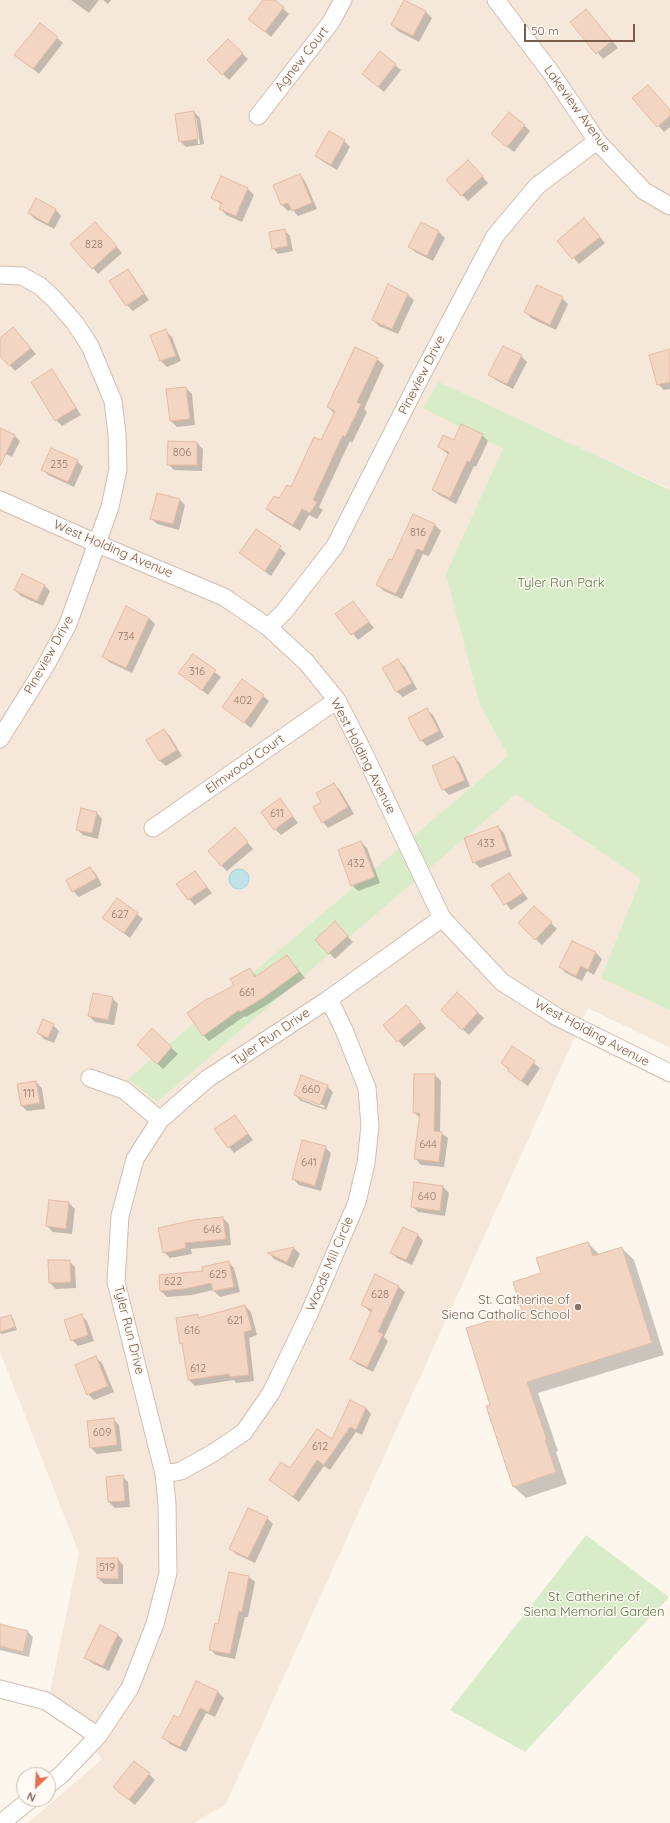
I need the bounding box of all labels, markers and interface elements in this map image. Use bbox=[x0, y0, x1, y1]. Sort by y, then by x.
scale bar bbox=[526, 16, 637, 42]
text: 50 m bbox=[531, 23, 559, 38]
street label: Agnew Court bbox=[272, 24, 332, 94]
street label: Lakeview Avenue bbox=[540, 63, 614, 155]
house number: 828 bbox=[85, 238, 103, 252]
street label: Pineview Drive bbox=[395, 333, 449, 417]
house number: 806 bbox=[173, 446, 191, 460]
house number: 235 bbox=[50, 458, 68, 472]
street label: West Holding Avenue bbox=[51, 517, 175, 581]
house number: 816 bbox=[410, 526, 426, 540]
park label: Tyler Run Park bbox=[517, 575, 605, 591]
street label: Pineview Drive bbox=[21, 613, 77, 697]
house number: 734 bbox=[117, 630, 135, 644]
house number: 316 bbox=[189, 665, 205, 679]
house number: 402 bbox=[234, 694, 252, 708]
street label: West Holding Avenue bbox=[327, 695, 399, 817]
street label: Elmwood Court bbox=[203, 731, 287, 797]
house number: 611 bbox=[270, 807, 284, 821]
house number: 433 bbox=[477, 837, 495, 851]
house number: 432 bbox=[347, 857, 365, 871]
house number: 627 bbox=[111, 908, 129, 922]
house number: 661 bbox=[239, 986, 255, 1000]
street label: West Holding Avenue bbox=[532, 996, 652, 1070]
street label: Tyler Run Drive bbox=[229, 1005, 313, 1069]
house number: 660 bbox=[302, 1083, 320, 1097]
house number: 111 bbox=[23, 1087, 35, 1101]
house number: 644 bbox=[419, 1138, 437, 1152]
house number: 641 bbox=[301, 1156, 317, 1170]
house number: 640 bbox=[418, 1190, 436, 1204]
street label: Woods Mill Circle bbox=[303, 1214, 357, 1314]
house number: 646 bbox=[203, 1223, 221, 1237]
house number: 625 bbox=[209, 1268, 227, 1282]
house number: 622 bbox=[164, 1275, 182, 1289]
street label: Tyler Run Drive bbox=[110, 1284, 148, 1376]
house number: 628 bbox=[371, 1288, 389, 1302]
place label: St. Catherine of Siena Catholic School bbox=[441, 1292, 570, 1323]
marker: St. Catherine of Siena Catholic School bbox=[573, 1302, 583, 1312]
house number: 621 bbox=[227, 1314, 243, 1328]
house number: 616 bbox=[184, 1324, 200, 1338]
house number: 612 bbox=[190, 1362, 206, 1376]
house number: 609 bbox=[93, 1426, 111, 1440]
house number: 612 bbox=[312, 1440, 328, 1454]
house number: 519 bbox=[99, 1561, 115, 1575]
park label: St. Catherine of Siena Memorial Garden bbox=[524, 1589, 664, 1620]
north arrow bbox=[16, 1767, 56, 1807]
text: N bbox=[25, 1789, 38, 1805]

